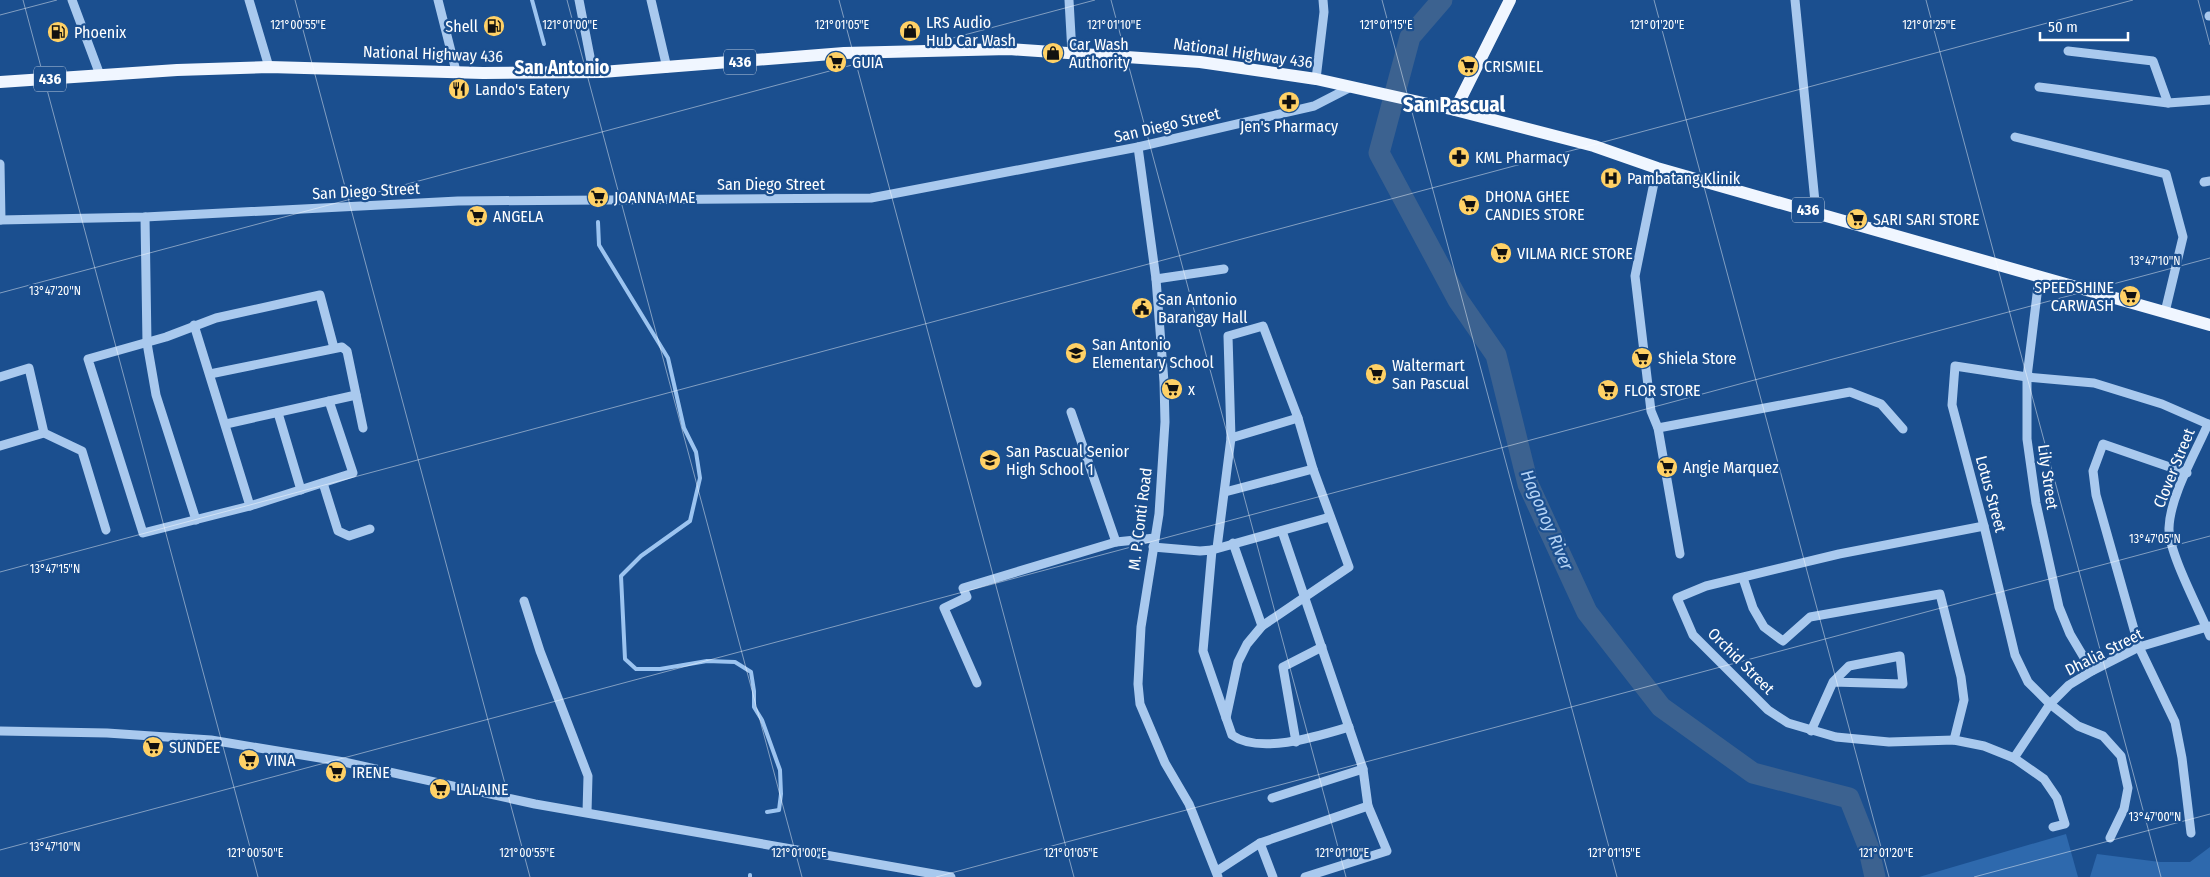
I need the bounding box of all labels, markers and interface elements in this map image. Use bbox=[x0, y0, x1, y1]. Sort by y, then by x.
scale bar bbox=[2040, 10, 2128, 42]
place label: LRS Audio Hub Car Wash bbox=[926, 13, 1016, 50]
fuel station icon: Shell bbox=[482, 14, 506, 38]
place label: Shell bbox=[445, 17, 478, 36]
text: 121°00'55"E bbox=[270, 18, 326, 32]
text: 121°01'00"E bbox=[542, 18, 598, 32]
text: 121°01'05"E bbox=[815, 18, 870, 32]
text: 121°01'10"E bbox=[1087, 18, 1141, 32]
text: 121°01'15"E bbox=[1359, 18, 1413, 32]
text: 121°01'20"E bbox=[1630, 18, 1685, 32]
text: 121°01'25"E bbox=[1902, 18, 1956, 32]
text: 50 m bbox=[2048, 18, 2078, 36]
shop icon: LRS Audio Hub Car Wash bbox=[898, 19, 922, 43]
fuel station icon: Phoenix bbox=[46, 20, 70, 44]
place label: Phoenix bbox=[74, 23, 126, 42]
street label: National Highway 436 bbox=[1172, 34, 1314, 72]
place label: Car Wash Authority bbox=[1069, 35, 1131, 72]
shop icon: Car Wash Authority bbox=[1041, 41, 1065, 65]
street label: National Highway 436 bbox=[362, 42, 504, 66]
road number: 436 bbox=[724, 50, 756, 74]
supermarket icon: GUIA bbox=[824, 50, 848, 74]
place label: GUIA bbox=[852, 53, 884, 72]
supermarket icon: CRISMIEL bbox=[1456, 54, 1480, 78]
district label: San Antonio bbox=[514, 56, 610, 79]
place label: CRISMIEL bbox=[1484, 57, 1543, 76]
road number: 436 bbox=[34, 66, 66, 92]
restaurant icon: Lando's Eatery bbox=[447, 77, 471, 101]
place label: Lando's Eatery bbox=[475, 80, 570, 99]
pharmacy icon: Jen's Pharmacy bbox=[1277, 90, 1301, 114]
district label: San Pascual bbox=[1403, 92, 1506, 118]
street label: San Diego Street bbox=[1112, 103, 1222, 146]
place label: Jen's Pharmacy bbox=[1240, 117, 1339, 136]
pharmacy icon: KML Pharmacy bbox=[1447, 145, 1471, 169]
place label: KML Pharmacy bbox=[1475, 148, 1571, 167]
hospital icon: Pambatang Klinik bbox=[1599, 166, 1623, 190]
place label: Pambatang Klinik bbox=[1627, 169, 1741, 188]
street label: San Diego Street bbox=[717, 175, 826, 194]
street label: San Diego Street bbox=[312, 179, 421, 203]
supermarket icon: JOANNA MAE bbox=[586, 185, 610, 209]
place label: DHONA GHEE CANDIES STORE bbox=[1485, 187, 1585, 224]
place label: JOANNA MAE bbox=[614, 188, 696, 207]
supermarket icon: DHONA GHEE CANDIES STORE bbox=[1457, 193, 1481, 217]
road number: 436 bbox=[1792, 198, 1824, 222]
supermarket icon: ANGELA bbox=[465, 204, 489, 228]
place label: ANGELA bbox=[493, 207, 544, 226]
supermarket icon: SARI SARI STORE bbox=[1845, 207, 1869, 231]
place label: SARI SARI STORE bbox=[1873, 210, 1980, 229]
supermarket icon: VILMA RICE STORE bbox=[1489, 241, 1513, 265]
place label: VILMA RICE STORE bbox=[1517, 244, 1633, 263]
text: 13°47'10"N bbox=[2129, 254, 2181, 268]
place label: SPEEDSHINE CARWASH bbox=[2034, 278, 2114, 315]
text: 13°47'20"N bbox=[29, 284, 81, 298]
supermarket icon: SPEEDSHINE CARWASH bbox=[2118, 284, 2142, 308]
place label: San Antonio Barangay Hall bbox=[1158, 290, 1248, 327]
public building icon: San Antonio Barangay Hall bbox=[1130, 296, 1154, 320]
place label: San Antonio Elementary School bbox=[1092, 335, 1214, 372]
school or university icon: San Antonio Elementary School bbox=[1064, 341, 1088, 365]
supermarket icon: Shiela Store bbox=[1630, 346, 1654, 370]
place label: Shiela Store bbox=[1658, 349, 1737, 368]
place label: Waltermart San Pascual bbox=[1392, 356, 1469, 393]
supermarket icon: Waltermart San Pascual bbox=[1364, 362, 1388, 386]
supermarket icon: x bbox=[1160, 377, 1184, 401]
supermarket icon: FLOR STORE bbox=[1596, 378, 1620, 402]
place label: x bbox=[1188, 380, 1195, 399]
place label: FLOR STORE bbox=[1624, 381, 1701, 400]
street label: Clover Street bbox=[2149, 425, 2199, 511]
place label: San Pascual Senior High School 1 bbox=[1006, 442, 1130, 479]
street label: Lily Street bbox=[2034, 443, 2062, 511]
school or university icon: San Pascual Senior High School 1 bbox=[978, 448, 1002, 472]
street label: Lotus Street bbox=[1972, 454, 2011, 535]
supermarket icon: Angie Marquez bbox=[1655, 455, 1679, 479]
place label: Angie Marquez bbox=[1683, 458, 1778, 477]
water label: Hagonoy River bbox=[1516, 466, 1578, 574]
street label: M. P. Conti Road bbox=[1124, 467, 1156, 571]
text: 13°47'05"N bbox=[2129, 532, 2181, 546]
text: 13°47'15"N bbox=[30, 562, 80, 576]
street label: Orchid Street bbox=[1704, 624, 1779, 699]
street label: Dhalia Street bbox=[2062, 624, 2147, 680]
supermarket icon: SUNDEE bbox=[141, 735, 165, 759]
place label: SUNDEE bbox=[169, 738, 220, 757]
supermarket icon: VINA bbox=[237, 748, 261, 772]
place label: VINA bbox=[265, 751, 296, 770]
supermarket icon: IRENE bbox=[324, 760, 348, 784]
place label: IRENE bbox=[352, 763, 390, 782]
supermarket icon: LALAINE bbox=[428, 777, 452, 801]
place label: LALAINE bbox=[456, 780, 508, 799]
text: 13°47'00"N bbox=[2129, 810, 2181, 824]
text: 13°47'10"N bbox=[29, 840, 81, 854]
text: 121°00'50"E bbox=[227, 846, 284, 860]
text: 121°00'55"E bbox=[499, 846, 555, 860]
text: 121°01'00"E bbox=[771, 846, 827, 860]
text: 121°01'05"E bbox=[1044, 846, 1099, 860]
text: 121°01'10"E bbox=[1315, 846, 1369, 860]
text: 121°01'15"E bbox=[1587, 846, 1641, 860]
text: 121°01'20"E bbox=[1859, 846, 1914, 860]

